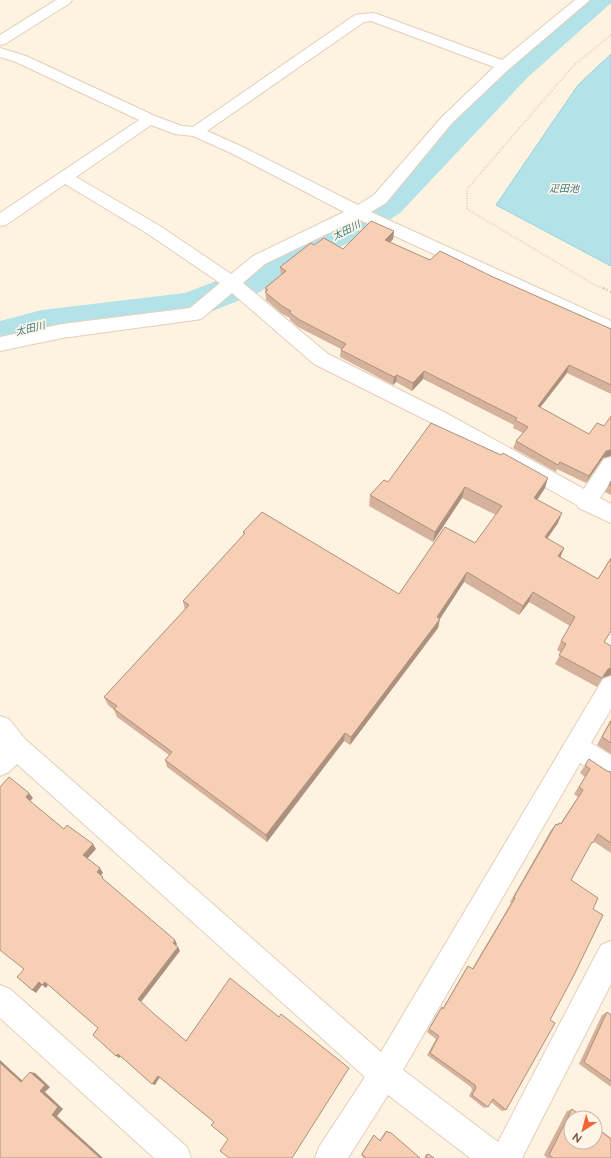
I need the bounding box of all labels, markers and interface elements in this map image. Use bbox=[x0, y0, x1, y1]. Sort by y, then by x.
water label: 疋田池 bbox=[549, 183, 580, 194]
water label: 太田川 bbox=[330, 218, 363, 242]
water label: 太田川 bbox=[14, 319, 47, 337]
north arrow bbox=[563, 1110, 603, 1150]
text: N bbox=[570, 1130, 585, 1145]

